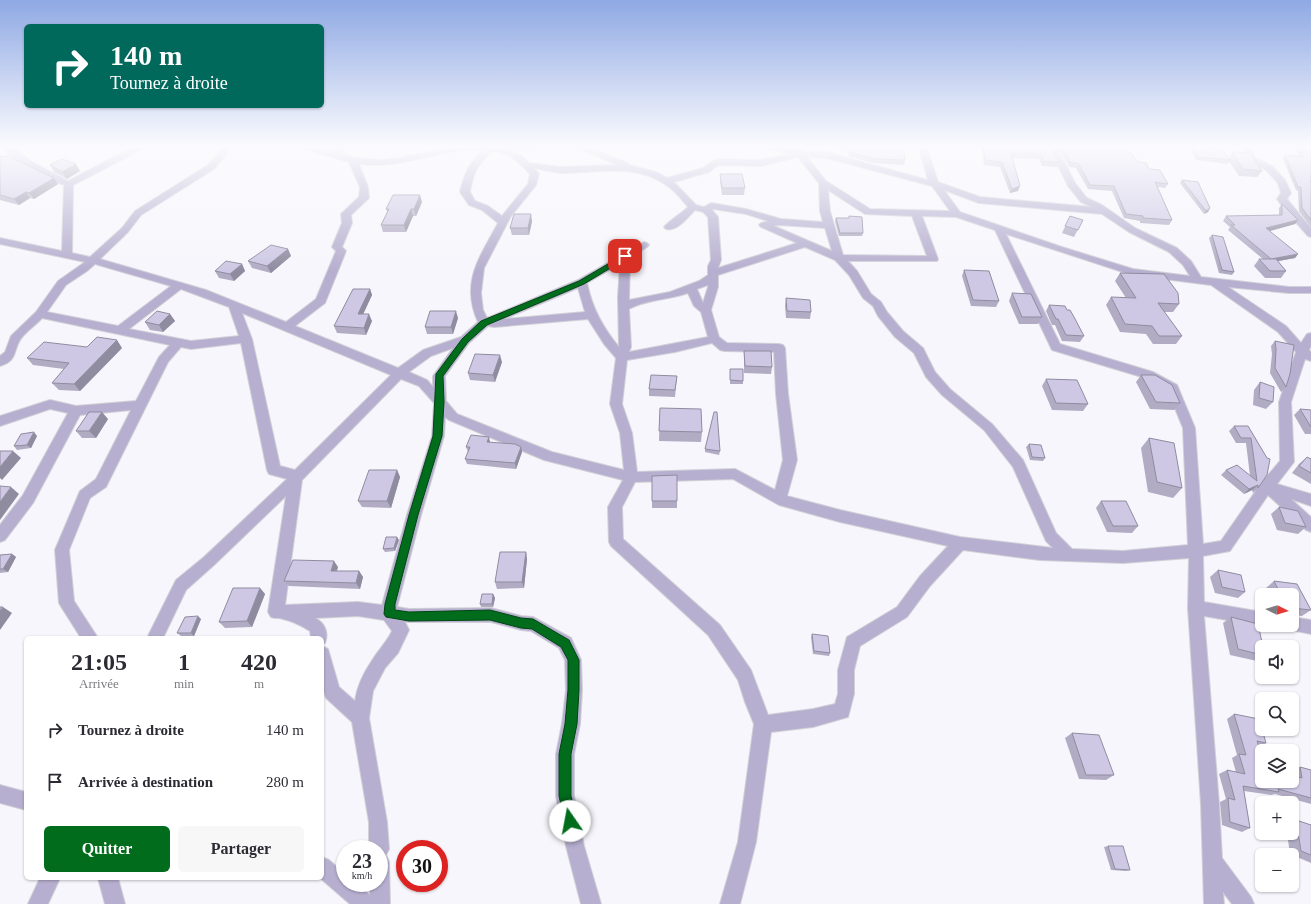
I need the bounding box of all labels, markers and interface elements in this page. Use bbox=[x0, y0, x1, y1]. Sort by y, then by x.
icon: right bbox=[44, 40, 96, 92]
text: 140 m bbox=[110, 40, 182, 71]
text: Tournez à droite bbox=[110, 73, 228, 93]
pin bbox=[608, 239, 642, 273]
icon: arrive bbox=[614, 245, 636, 267]
north arrow bbox=[1255, 588, 1299, 632]
map controls bbox=[1255, 588, 1299, 892]
button: sound bbox=[1255, 640, 1299, 684]
text: 21:05 bbox=[71, 649, 127, 675]
text: 1 bbox=[178, 649, 190, 675]
text: 420 bbox=[241, 649, 277, 675]
text: Arrivée bbox=[79, 676, 119, 691]
text: min bbox=[174, 676, 194, 691]
text: m bbox=[254, 676, 264, 691]
button: search bbox=[1255, 692, 1299, 736]
icon: right bbox=[44, 719, 66, 741]
text: Tournez à droite bbox=[78, 722, 184, 738]
text: 140 m bbox=[266, 722, 304, 738]
button: layers bbox=[1255, 744, 1299, 788]
icon: arrive bbox=[44, 771, 66, 793]
text: Arrivée à destination bbox=[78, 774, 213, 790]
text: 280 m bbox=[266, 774, 304, 790]
button: + bbox=[1255, 796, 1299, 840]
position arrow bbox=[549, 800, 591, 842]
button: Quitter bbox=[44, 826, 170, 872]
button: Partager bbox=[178, 826, 304, 872]
speed limit sign: 30 bbox=[396, 840, 448, 892]
button: − bbox=[1255, 848, 1299, 892]
text: 23 bbox=[352, 850, 372, 872]
text: km/h bbox=[352, 870, 372, 881]

